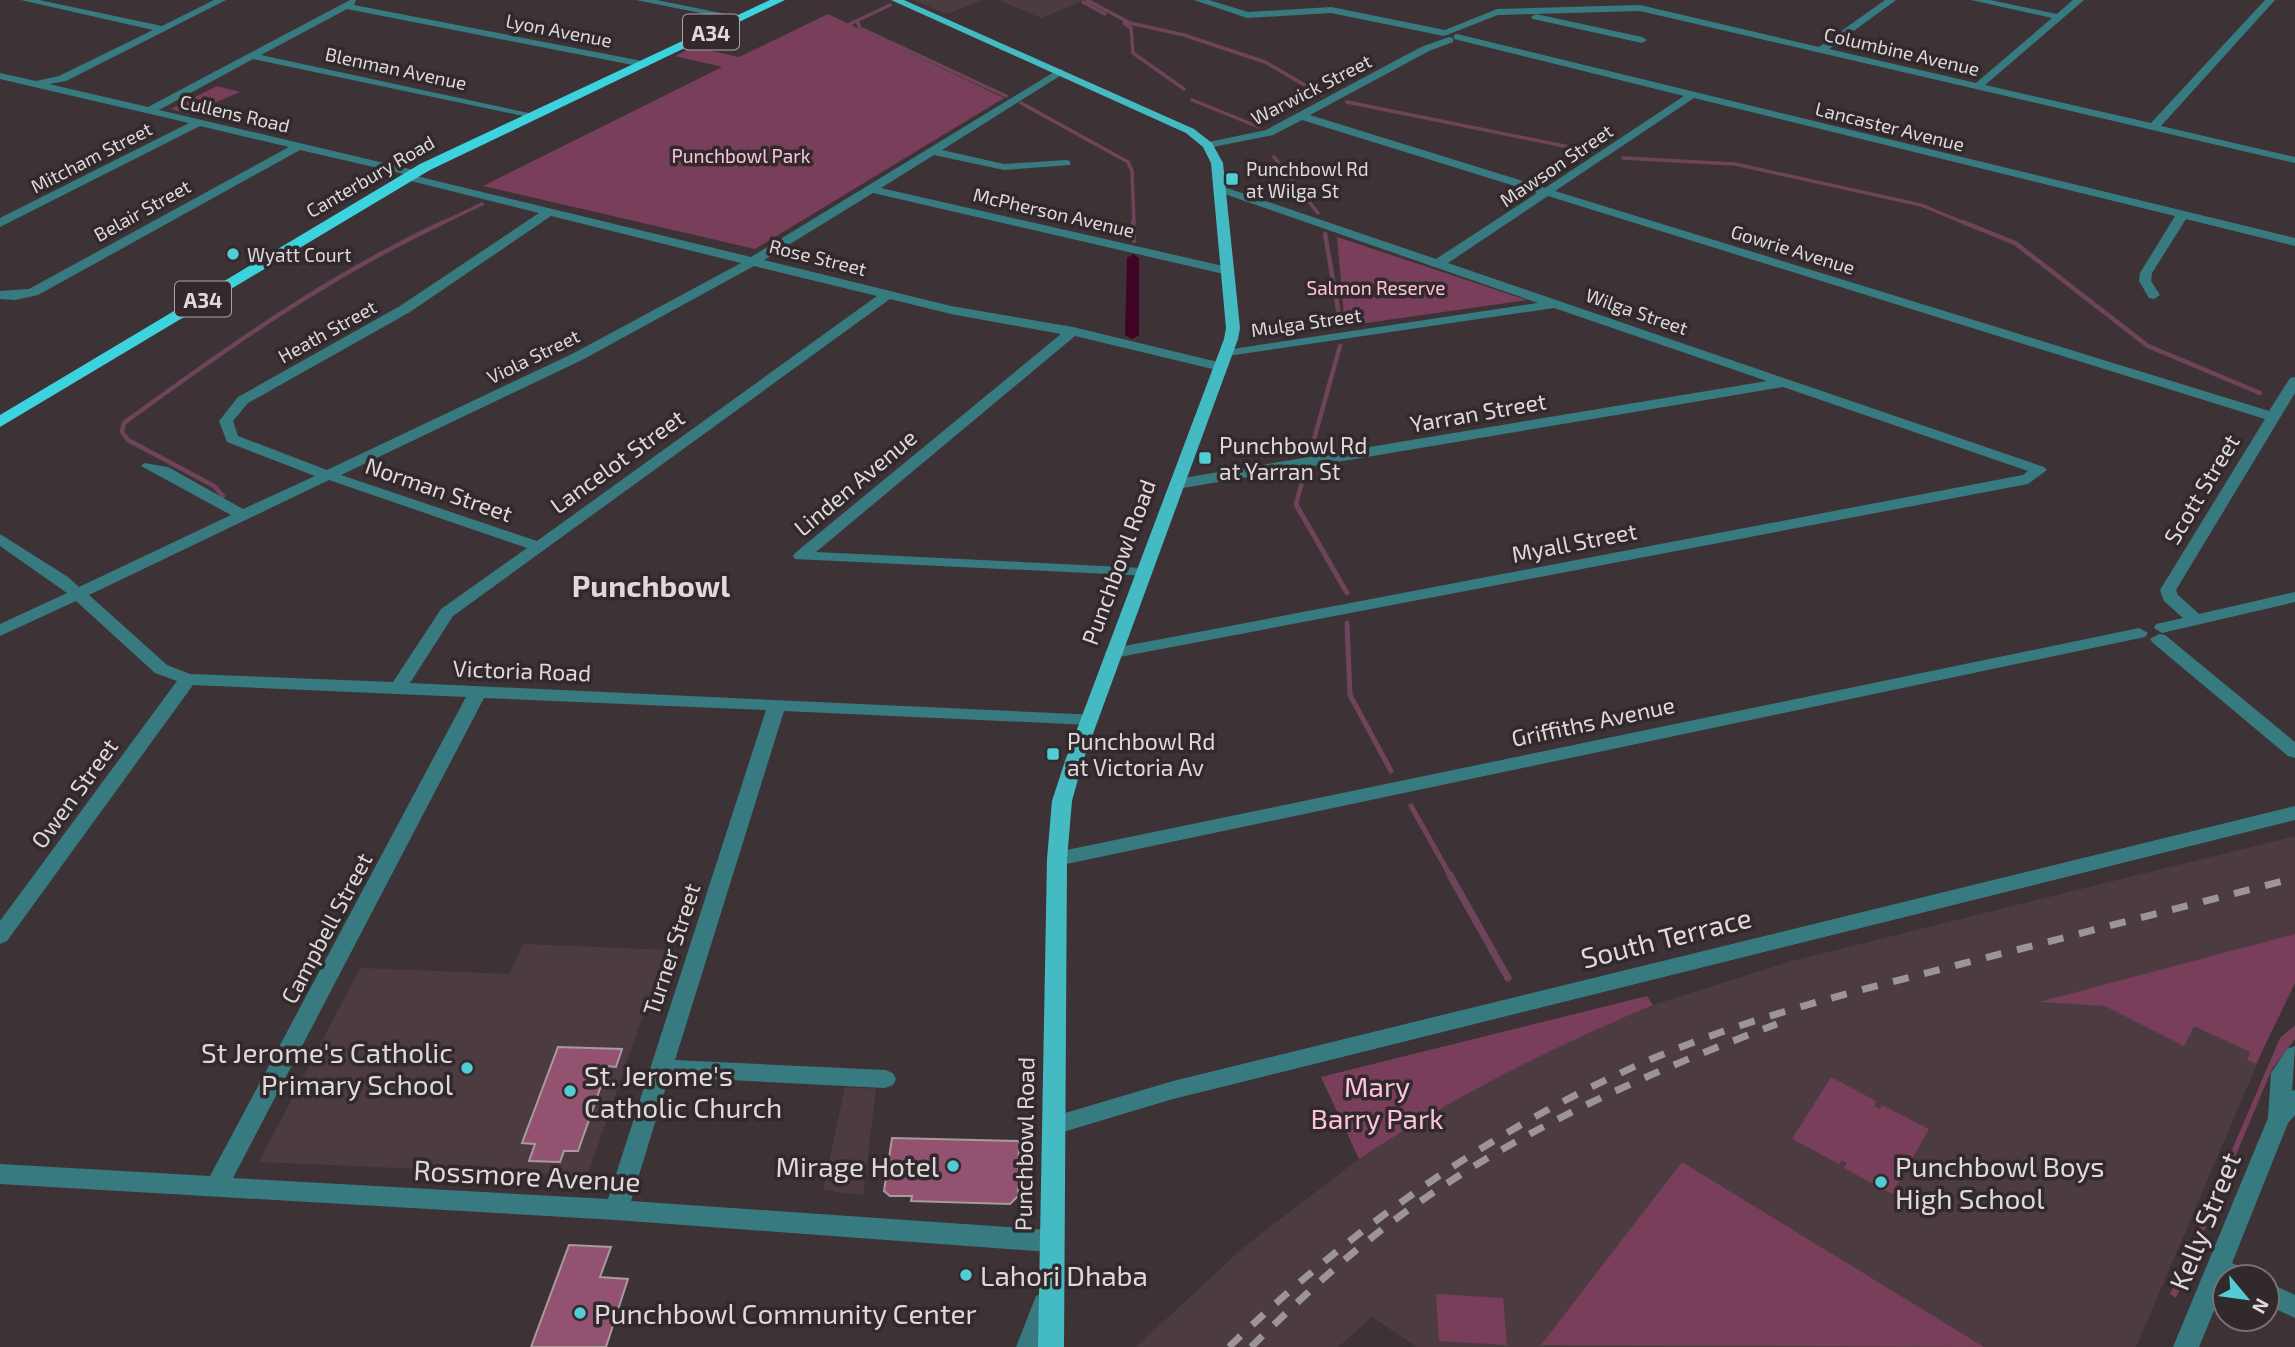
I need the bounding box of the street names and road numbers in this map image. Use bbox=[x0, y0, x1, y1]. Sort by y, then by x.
street label: Lyon Avenue bbox=[504, 8, 614, 52]
road number: A34 bbox=[683, 14, 739, 50]
street label: Columbine Avenue bbox=[1822, 22, 1982, 80]
street label: Blenman Avenue bbox=[323, 42, 469, 94]
street label: Warwick Street bbox=[1247, 49, 1375, 129]
street label: Cullens Road bbox=[178, 89, 292, 137]
street label: Lancaster Avenue bbox=[1813, 96, 1967, 156]
street label: Mitcham Street bbox=[26, 117, 156, 197]
street label: Mawson Street bbox=[1495, 119, 1617, 211]
street label: Canterbury Road bbox=[302, 130, 438, 222]
street label: Belair Street bbox=[90, 174, 194, 246]
street label: McPherson Avenue bbox=[971, 182, 1137, 242]
street label: Gowrie Avenue bbox=[1728, 219, 1858, 279]
street label: Rose Street bbox=[767, 234, 869, 280]
road number: A34 bbox=[175, 282, 231, 316]
street label: Wilga Street bbox=[1583, 283, 1691, 339]
street label: Heath Street bbox=[274, 295, 380, 367]
street label: Mulga Street bbox=[1249, 303, 1363, 341]
street label: Viola Street bbox=[483, 324, 583, 388]
street label: Yarran Street bbox=[1408, 386, 1549, 438]
street label: Lancelot Street bbox=[544, 403, 690, 519]
street label: Linden Avenue bbox=[788, 423, 922, 541]
street label: Scott Street bbox=[2157, 429, 2245, 549]
street label: Norman Street bbox=[362, 451, 516, 527]
street label: Punchbowl Road bbox=[1075, 475, 1161, 649]
street label: Myall Street bbox=[1509, 516, 1639, 568]
street label: Victoria Road bbox=[452, 654, 592, 686]
street label: Griffiths Avenue bbox=[1509, 690, 1677, 752]
street label: Owen Street bbox=[25, 732, 123, 853]
street label: Campbell Street bbox=[274, 848, 378, 1008]
street label: Turner Street bbox=[636, 879, 706, 1019]
street label: South Terrace bbox=[1577, 899, 1755, 975]
street label: Punchbowl Road bbox=[1008, 1057, 1040, 1231]
street label: Kelly Street bbox=[2161, 1147, 2247, 1295]
street label: Rossmore Avenue bbox=[413, 1152, 641, 1198]

